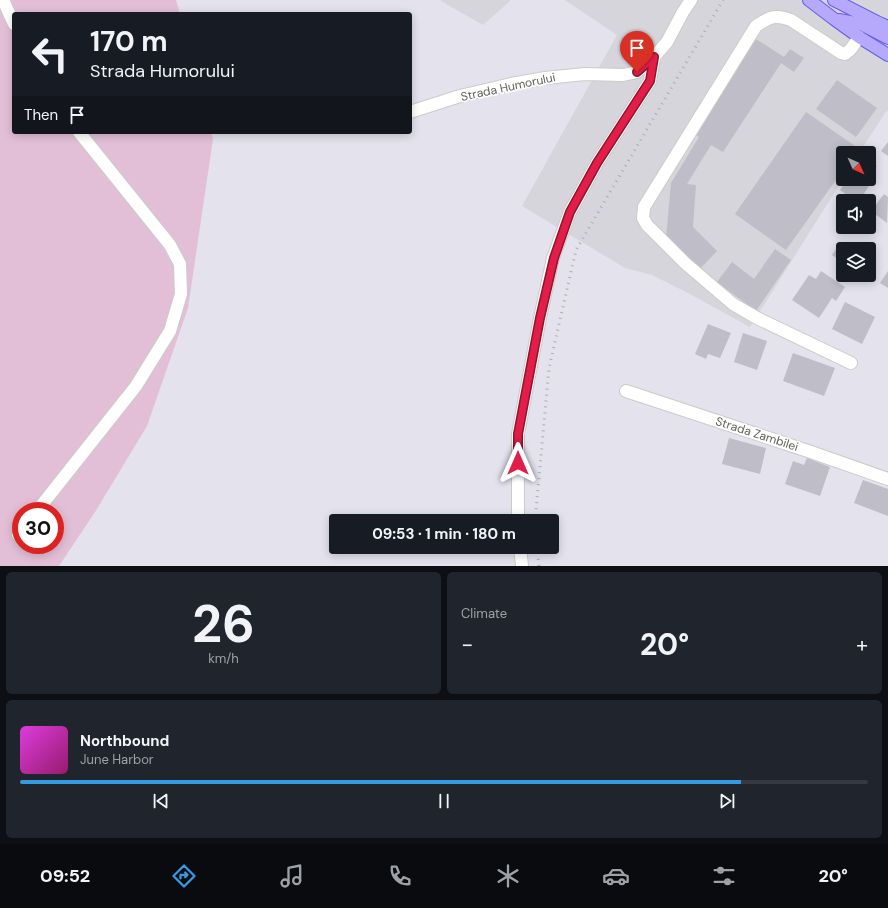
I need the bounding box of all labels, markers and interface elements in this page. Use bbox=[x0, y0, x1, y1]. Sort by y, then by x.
text: 170 m bbox=[90, 23, 168, 60]
icon: left bbox=[24, 28, 76, 80]
pin bbox=[620, 31, 654, 72]
icon: arrive bbox=[626, 37, 648, 59]
text: Strada Humorului bbox=[90, 59, 235, 83]
street label: Strada Humorului bbox=[459, 69, 557, 105]
icon: arrive bbox=[66, 104, 88, 126]
text: Then bbox=[24, 105, 58, 125]
north arrow bbox=[836, 146, 876, 186]
map controls bbox=[836, 146, 876, 282]
button: sound bbox=[836, 194, 876, 234]
button: layers bbox=[836, 242, 876, 282]
street label: Strada Zambilei bbox=[713, 413, 801, 455]
position arrow bbox=[497, 442, 539, 484]
speed limit sign: 30 bbox=[12, 502, 64, 554]
text: 09:53 · 1 min · 180 m bbox=[372, 524, 516, 544]
text: 26 bbox=[192, 590, 255, 658]
text: Climate bbox=[461, 605, 507, 622]
text: 20° bbox=[640, 625, 689, 664]
text: − bbox=[461, 630, 473, 659]
text: + bbox=[856, 630, 868, 659]
text: km/h bbox=[208, 650, 239, 667]
text: Northbound bbox=[80, 731, 169, 751]
text: June Harbor bbox=[80, 751, 154, 768]
icon: previous bbox=[150, 790, 172, 812]
icon: pause bbox=[433, 790, 455, 812]
icon: next bbox=[716, 790, 738, 812]
icon: directions bbox=[170, 862, 198, 890]
icon: music bbox=[278, 862, 306, 890]
icon: phone bbox=[386, 862, 414, 890]
icon: climate bbox=[494, 862, 522, 890]
icon: car bbox=[602, 862, 630, 890]
icon: filters bbox=[710, 862, 738, 890]
text: 09:52 bbox=[40, 864, 90, 888]
text: 20° bbox=[818, 864, 848, 888]

